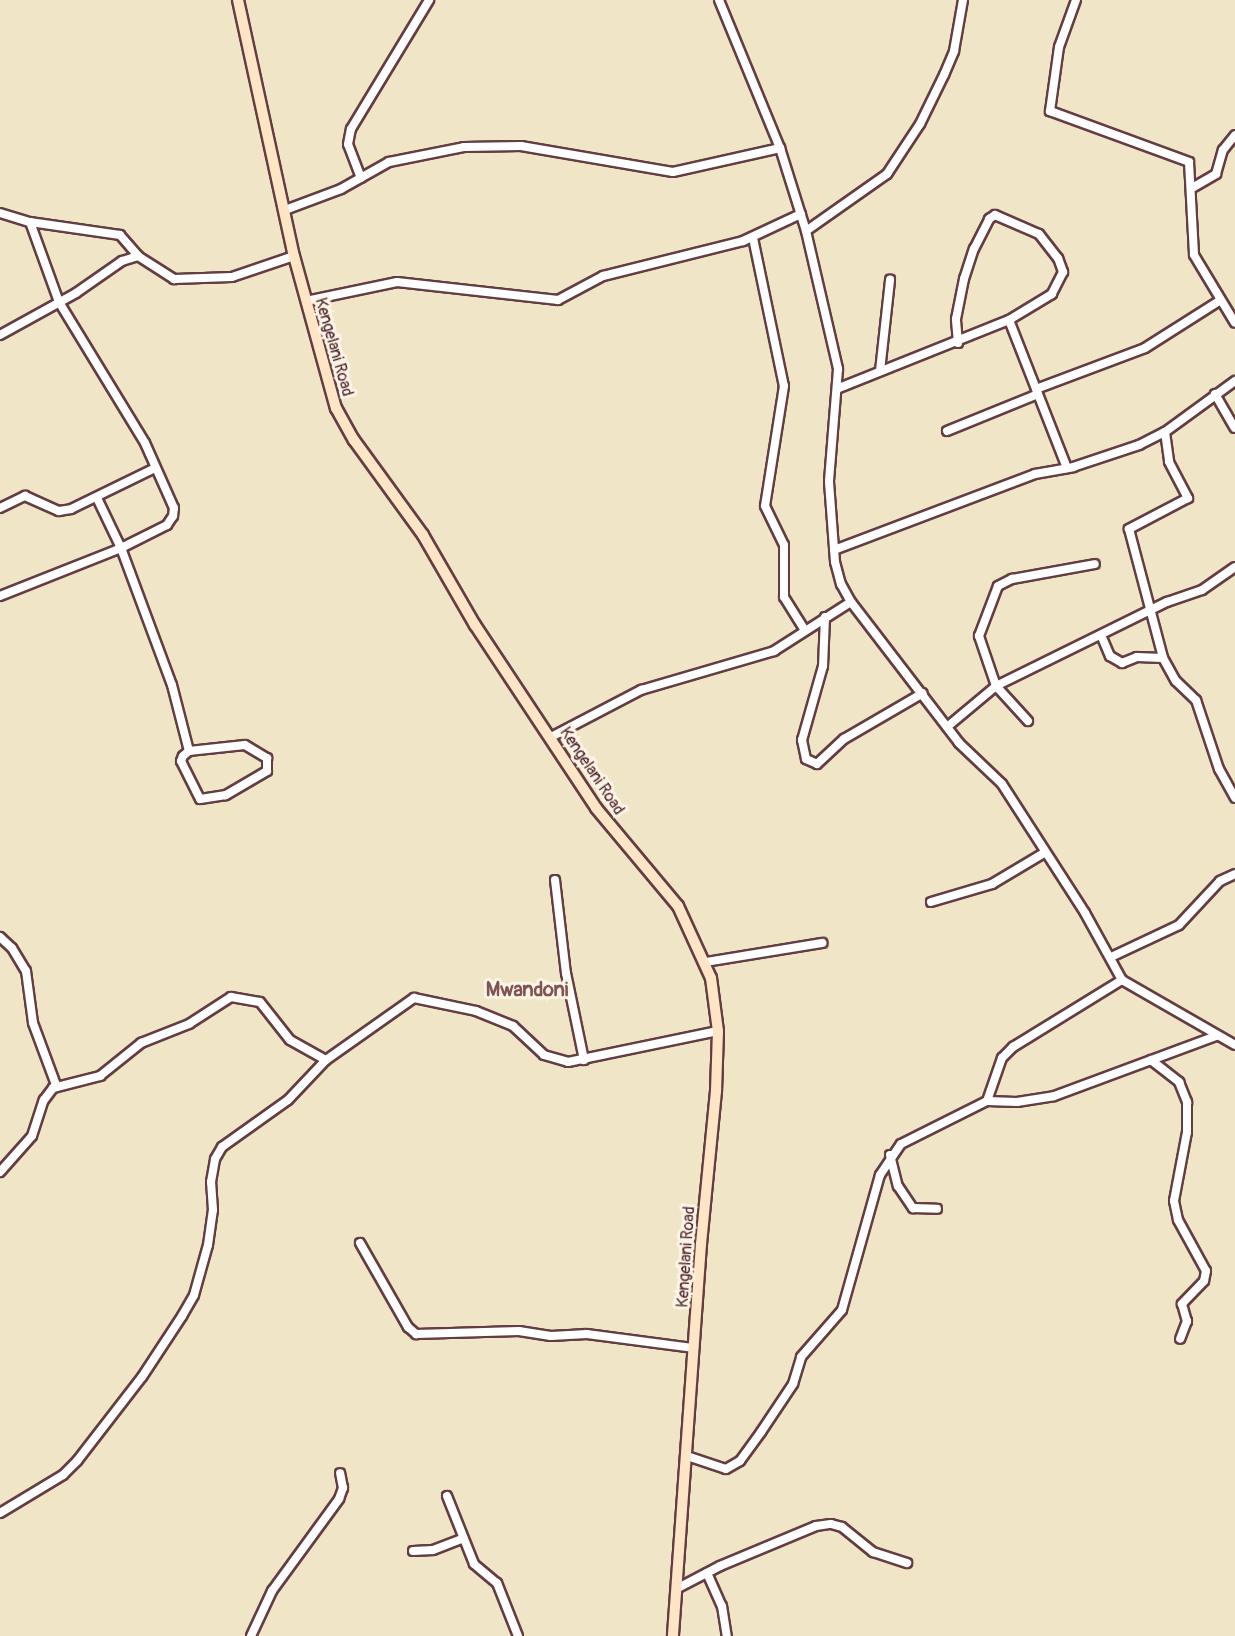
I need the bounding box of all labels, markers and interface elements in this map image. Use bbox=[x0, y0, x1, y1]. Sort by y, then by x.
street label: Kengelani Road bbox=[311, 296, 357, 398]
street label: Kengelani Road bbox=[556, 724, 628, 818]
district label: Mwandoni bbox=[486, 977, 568, 1001]
street label: Kengelani Road bbox=[673, 1206, 699, 1308]

